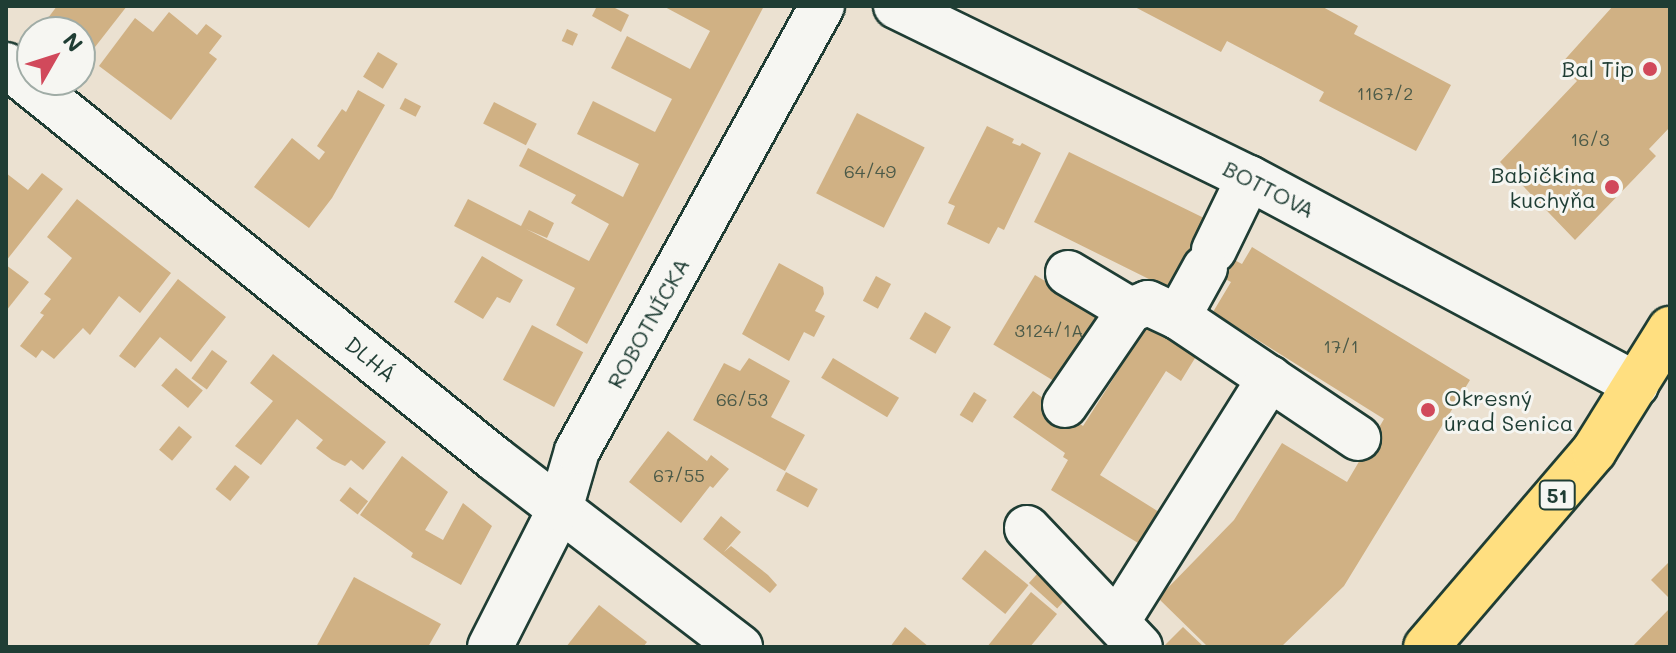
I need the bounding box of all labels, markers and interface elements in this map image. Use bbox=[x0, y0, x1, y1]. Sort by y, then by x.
north arrow bbox=[16, 16, 96, 96]
text: N bbox=[57, 26, 90, 57]
place label: Bal Tip bbox=[1562, 56, 1634, 82]
marker: Bal Tip bbox=[1641, 60, 1659, 78]
house number: 1167/2 bbox=[1357, 82, 1413, 104]
house number: 16/3 bbox=[1571, 128, 1609, 150]
street label: BOTTOVA bbox=[1219, 155, 1319, 223]
house number: 64/49 bbox=[844, 160, 896, 182]
place label: Babičkina kuchyňa bbox=[1491, 161, 1596, 212]
marker: Babičkina kuchyňa bbox=[1603, 178, 1621, 196]
street label: ROBOTNÍCKA bbox=[601, 253, 695, 393]
house number: 3124/1A bbox=[1014, 319, 1084, 341]
street label: DLHÁ bbox=[340, 331, 402, 387]
house number: 17/1 bbox=[1323, 335, 1359, 357]
place label: Okresný úrad Senica bbox=[1444, 384, 1573, 436]
house number: 66/53 bbox=[716, 388, 768, 410]
marker: Okresný úrad Senica bbox=[1419, 401, 1437, 419]
house number: 67/55 bbox=[653, 464, 705, 486]
road number: 51 bbox=[1537, 479, 1577, 511]

